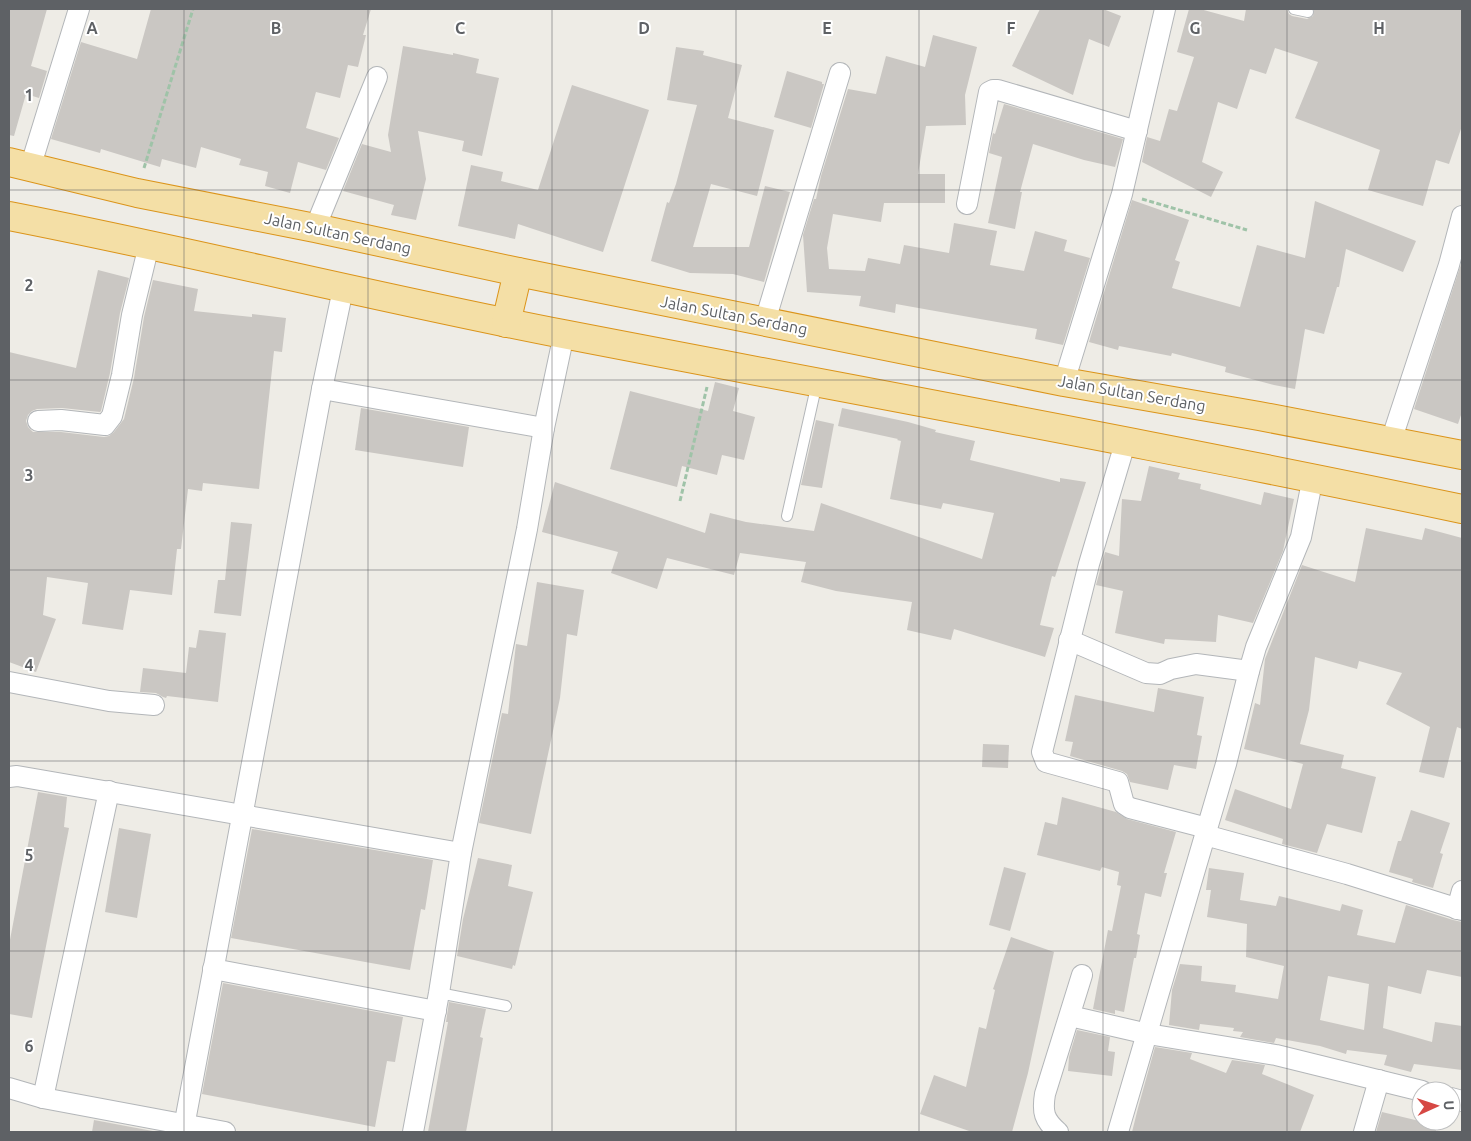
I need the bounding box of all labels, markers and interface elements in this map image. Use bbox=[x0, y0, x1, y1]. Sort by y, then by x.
text: A bbox=[86, 19, 98, 37]
text: B bbox=[271, 19, 281, 37]
text: C bbox=[455, 19, 465, 37]
text: D bbox=[638, 19, 650, 37]
text: E bbox=[822, 19, 832, 37]
text: F bbox=[1007, 19, 1016, 37]
text: G bbox=[1189, 19, 1201, 37]
text: H bbox=[1373, 19, 1385, 37]
text: 1 bbox=[24, 86, 34, 104]
street label: Jalan Sultan Serdang bbox=[263, 209, 413, 257]
text: 2 bbox=[24, 276, 34, 294]
street label: Jalan Sultan Serdang bbox=[659, 292, 809, 338]
street label: Jalan Sultan Serdang bbox=[1057, 371, 1207, 415]
text: 3 bbox=[24, 466, 34, 484]
text: 4 bbox=[24, 656, 34, 674]
text: 5 bbox=[24, 846, 34, 864]
text: 6 bbox=[24, 1037, 34, 1055]
north arrow bbox=[1411, 1081, 1461, 1131]
text: U bbox=[1441, 1100, 1457, 1111]

